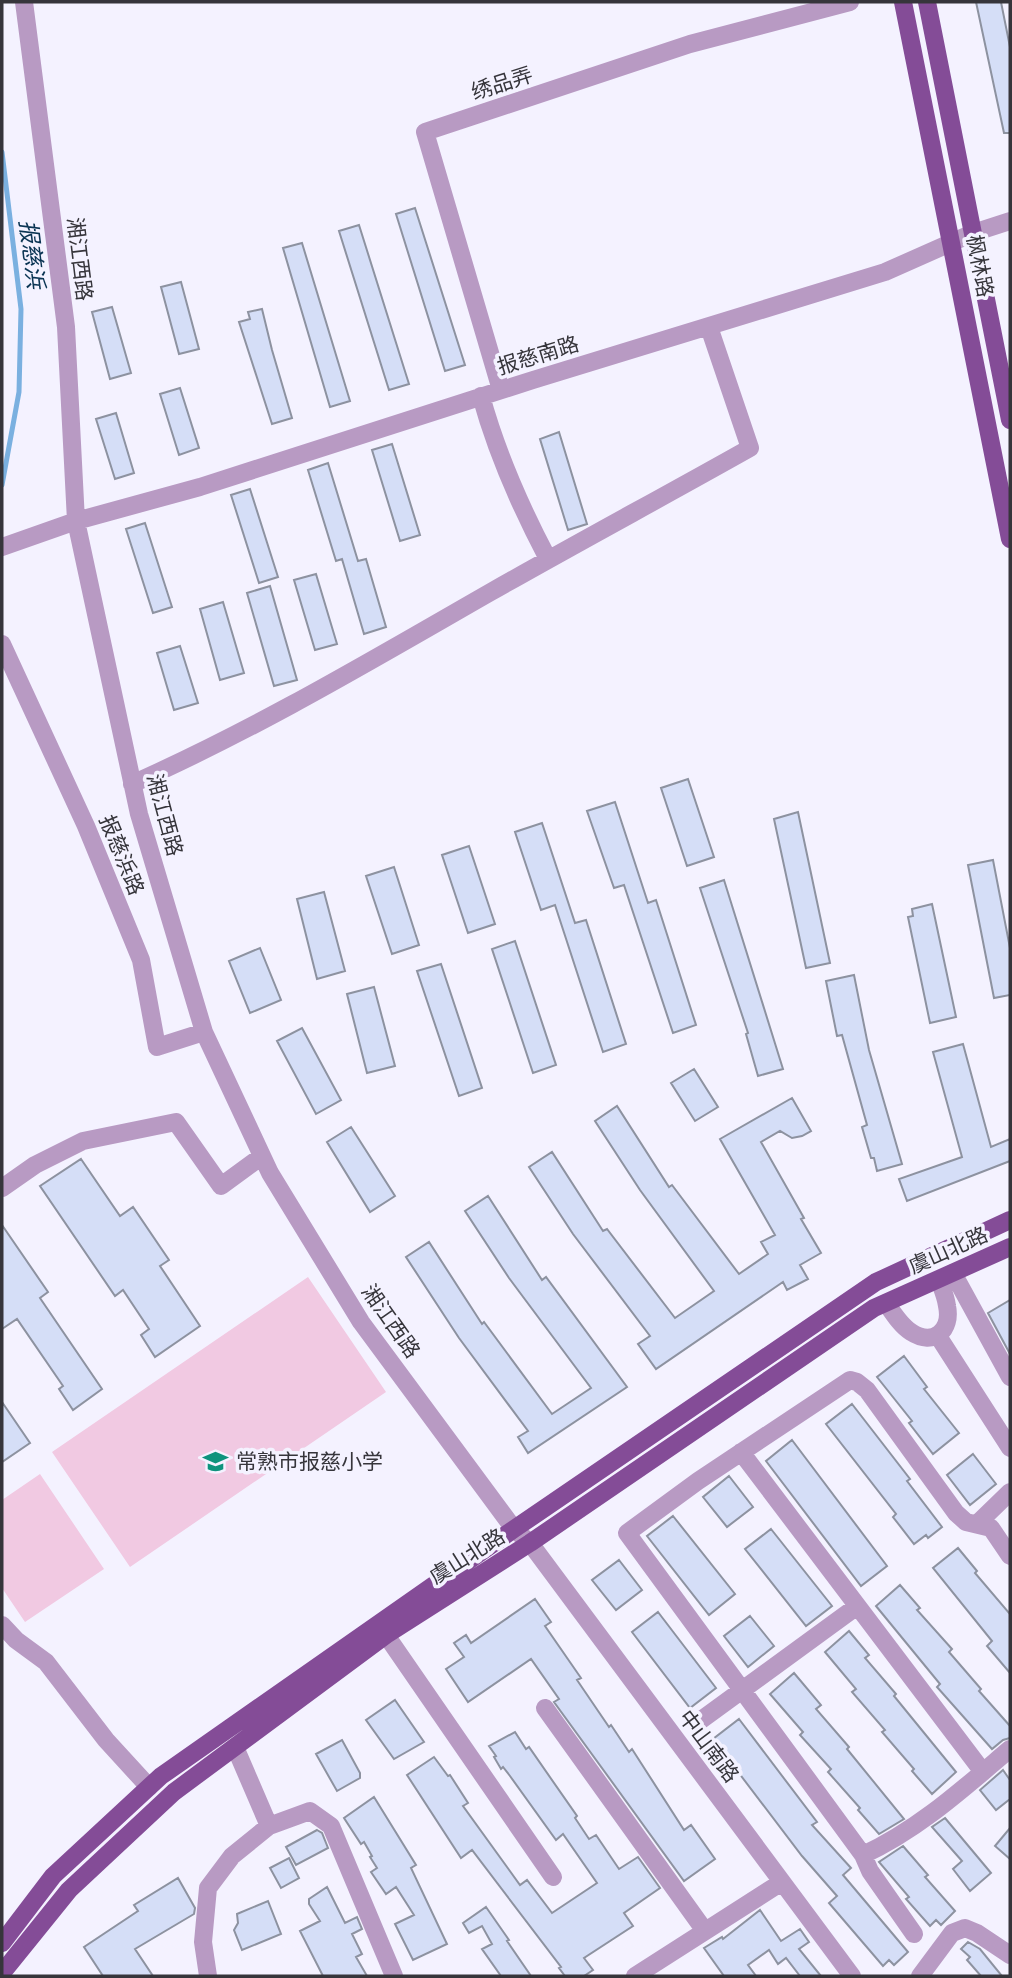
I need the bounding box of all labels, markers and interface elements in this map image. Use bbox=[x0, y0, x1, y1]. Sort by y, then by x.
street label: 绣品弄 bbox=[468, 60, 536, 106]
street label: 湘江西路 bbox=[61, 216, 99, 302]
water label: 报慈浜 bbox=[13, 218, 51, 292]
street label: 枫林路 bbox=[961, 233, 999, 299]
street label: 报慈南路 bbox=[494, 330, 582, 380]
street label: 湘江西路 bbox=[141, 771, 189, 859]
street label: 报慈浜路 bbox=[94, 811, 150, 899]
street label: 虞山北路 bbox=[904, 1221, 992, 1279]
street label: 湘江西路 bbox=[356, 1279, 426, 1363]
school or university icon: 常熟市报慈小学 bbox=[202, 1447, 230, 1475]
place label: 常熟市报慈小学 bbox=[236, 1448, 383, 1475]
street label: 虞山北路 bbox=[424, 1522, 510, 1590]
street label: 中山南路 bbox=[673, 1704, 745, 1788]

